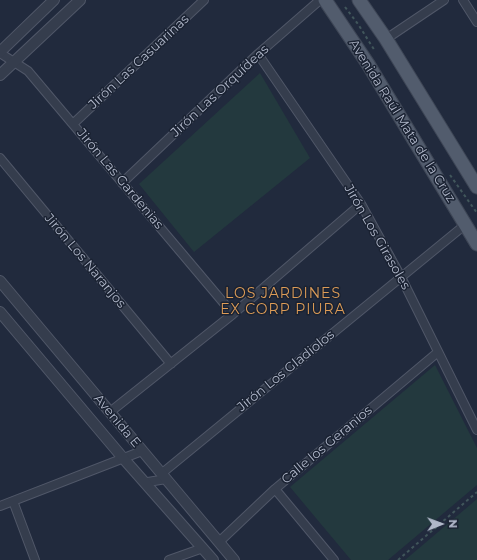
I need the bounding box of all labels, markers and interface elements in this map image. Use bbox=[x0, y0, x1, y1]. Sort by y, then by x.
street label: Jirón Las Casuarinas bbox=[86, 11, 192, 113]
street label: Avenida Raúl Mata de la Cruz bbox=[345, 37, 459, 205]
street label: Jirón Las Orquídeas bbox=[168, 42, 272, 140]
street label: Jirón Las Gardenias bbox=[73, 126, 167, 232]
street label: Jirón Los Girasoles bbox=[341, 182, 413, 292]
street label: Jirón Los Naranjos bbox=[41, 211, 129, 311]
district label: LOS JARDINES EX CORP PIURA bbox=[220, 286, 346, 318]
street label: Jirón Los Gladiolos bbox=[234, 327, 338, 415]
street label: Avenida E bbox=[90, 391, 144, 451]
street label: Calle los Geranios bbox=[279, 403, 375, 487]
north arrow bbox=[421, 504, 461, 544]
text: N bbox=[446, 519, 460, 528]

